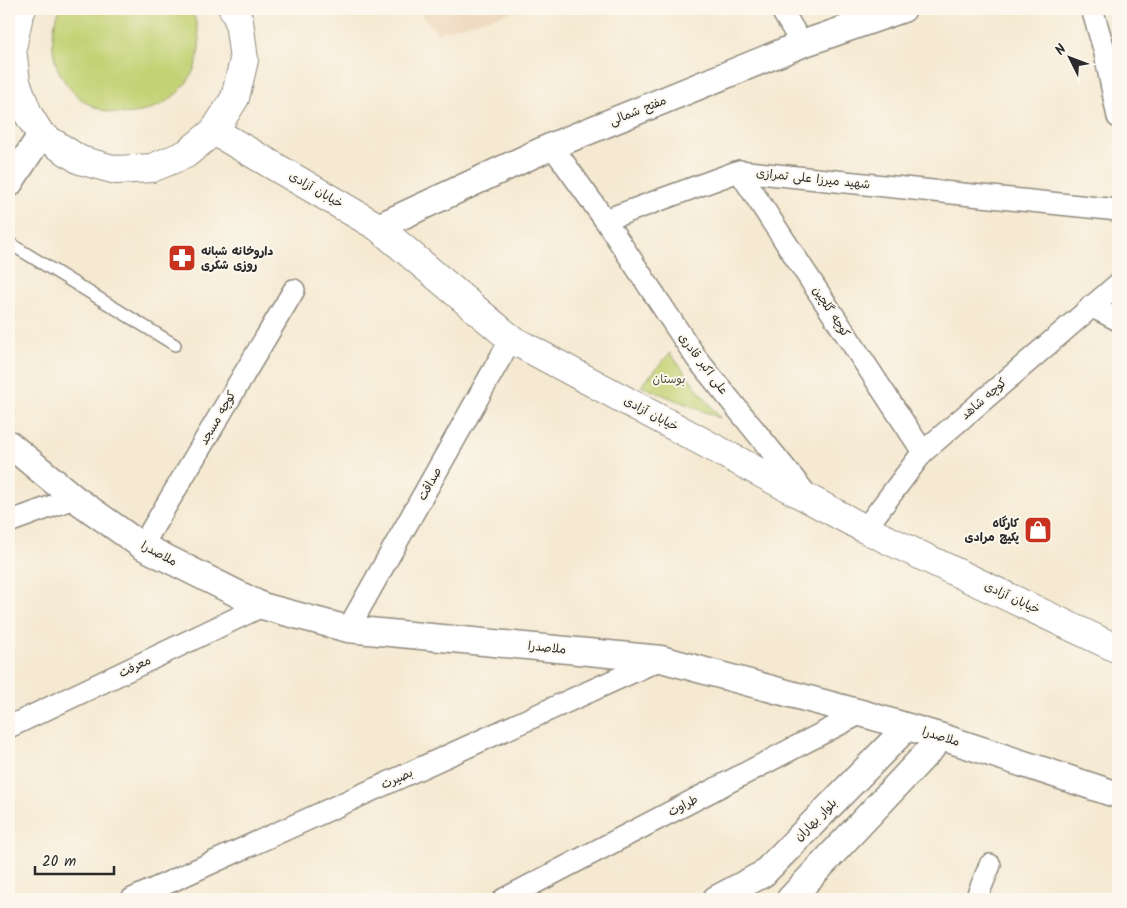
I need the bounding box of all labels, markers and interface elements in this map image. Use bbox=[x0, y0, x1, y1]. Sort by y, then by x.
north arrow bbox=[1044, 32, 1094, 82]
text: N bbox=[1050, 39, 1072, 61]
street label: مفتح شمالی bbox=[607, 91, 669, 131]
street label: شهید میرزا علی تمرازی bbox=[755, 164, 871, 194]
street label: خیابان آزادی bbox=[285, 167, 347, 213]
place label: داروخانه شبانه روزی شکری bbox=[201, 242, 273, 275]
pharmacy icon: داروخانه شبانه روزی شکری bbox=[167, 243, 197, 273]
street label: کوچه گلچین bbox=[807, 283, 855, 341]
street label: علی اکبر قادری bbox=[674, 329, 732, 399]
park label: بوستان bbox=[653, 370, 685, 389]
street label: کوچه شاهد bbox=[957, 374, 1011, 424]
street label: کوچه مسجد bbox=[195, 387, 241, 449]
street label: خیابان آزادی bbox=[620, 392, 682, 436]
street label: صداقت bbox=[413, 464, 447, 504]
place label: کارگاه پکیج مرادی bbox=[965, 514, 1020, 547]
shop icon: کارگاه پکیج مرادی bbox=[1023, 515, 1053, 545]
street label: ملاصدرا bbox=[138, 537, 180, 571]
street label: خیابان آزادی bbox=[981, 577, 1043, 619]
street label: ملاصدرا bbox=[527, 637, 567, 659]
street label: معرفت bbox=[116, 651, 154, 683]
street label: ملاصدرا bbox=[920, 722, 962, 752]
street label: بصیرت bbox=[378, 764, 416, 794]
street label: طراوت bbox=[665, 790, 701, 822]
street label: بلوار بهاران bbox=[790, 794, 842, 846]
scale bar bbox=[35, 843, 114, 875]
text: 20 m bbox=[42, 850, 76, 874]

